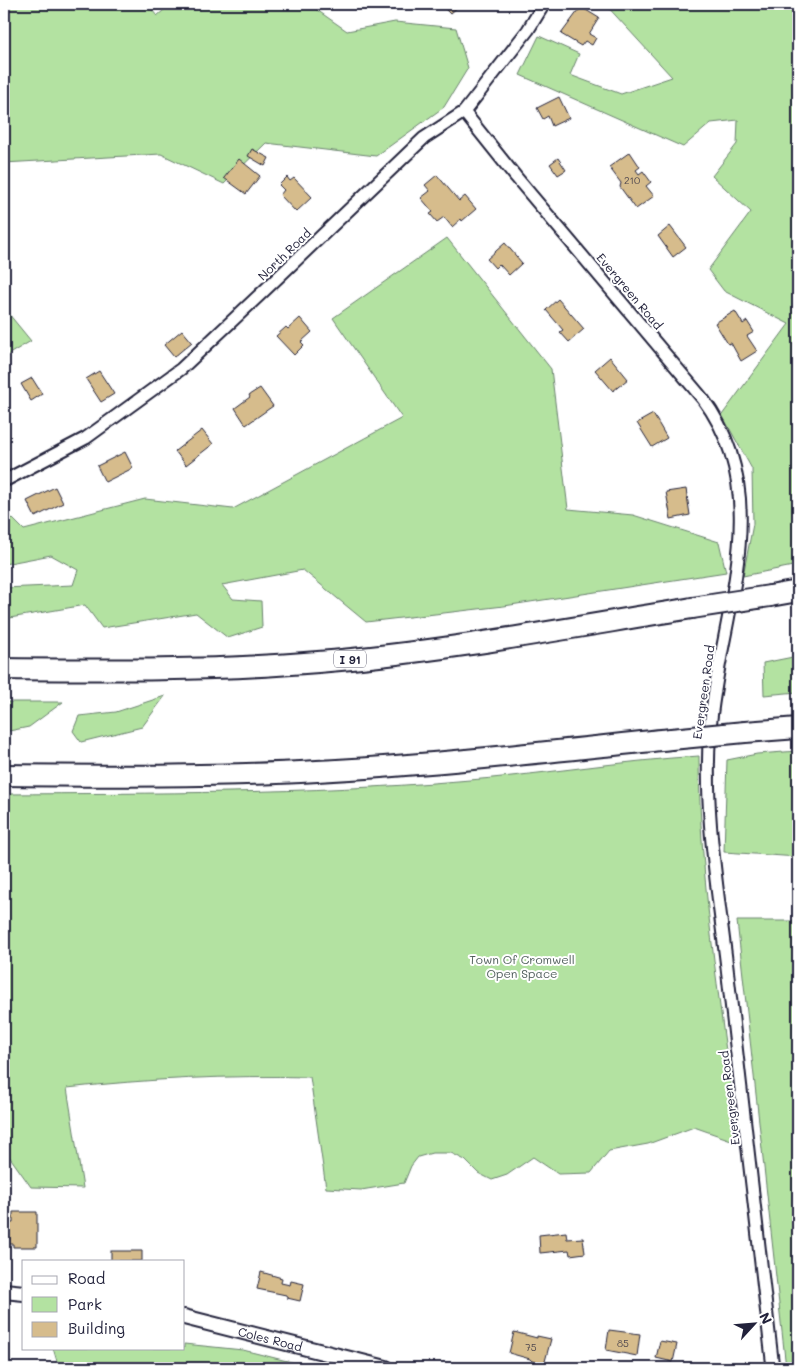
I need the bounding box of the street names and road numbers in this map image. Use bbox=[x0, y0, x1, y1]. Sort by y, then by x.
street label: North Road bbox=[254, 224, 314, 283]
street label: Evergreen Road bbox=[593, 250, 667, 333]
street label: Evergreen Road bbox=[688, 644, 718, 740]
road number: I 91 bbox=[334, 651, 366, 668]
street label: Evergreen Road bbox=[715, 1050, 743, 1146]
street label: Coles Road bbox=[236, 1323, 305, 1355]

